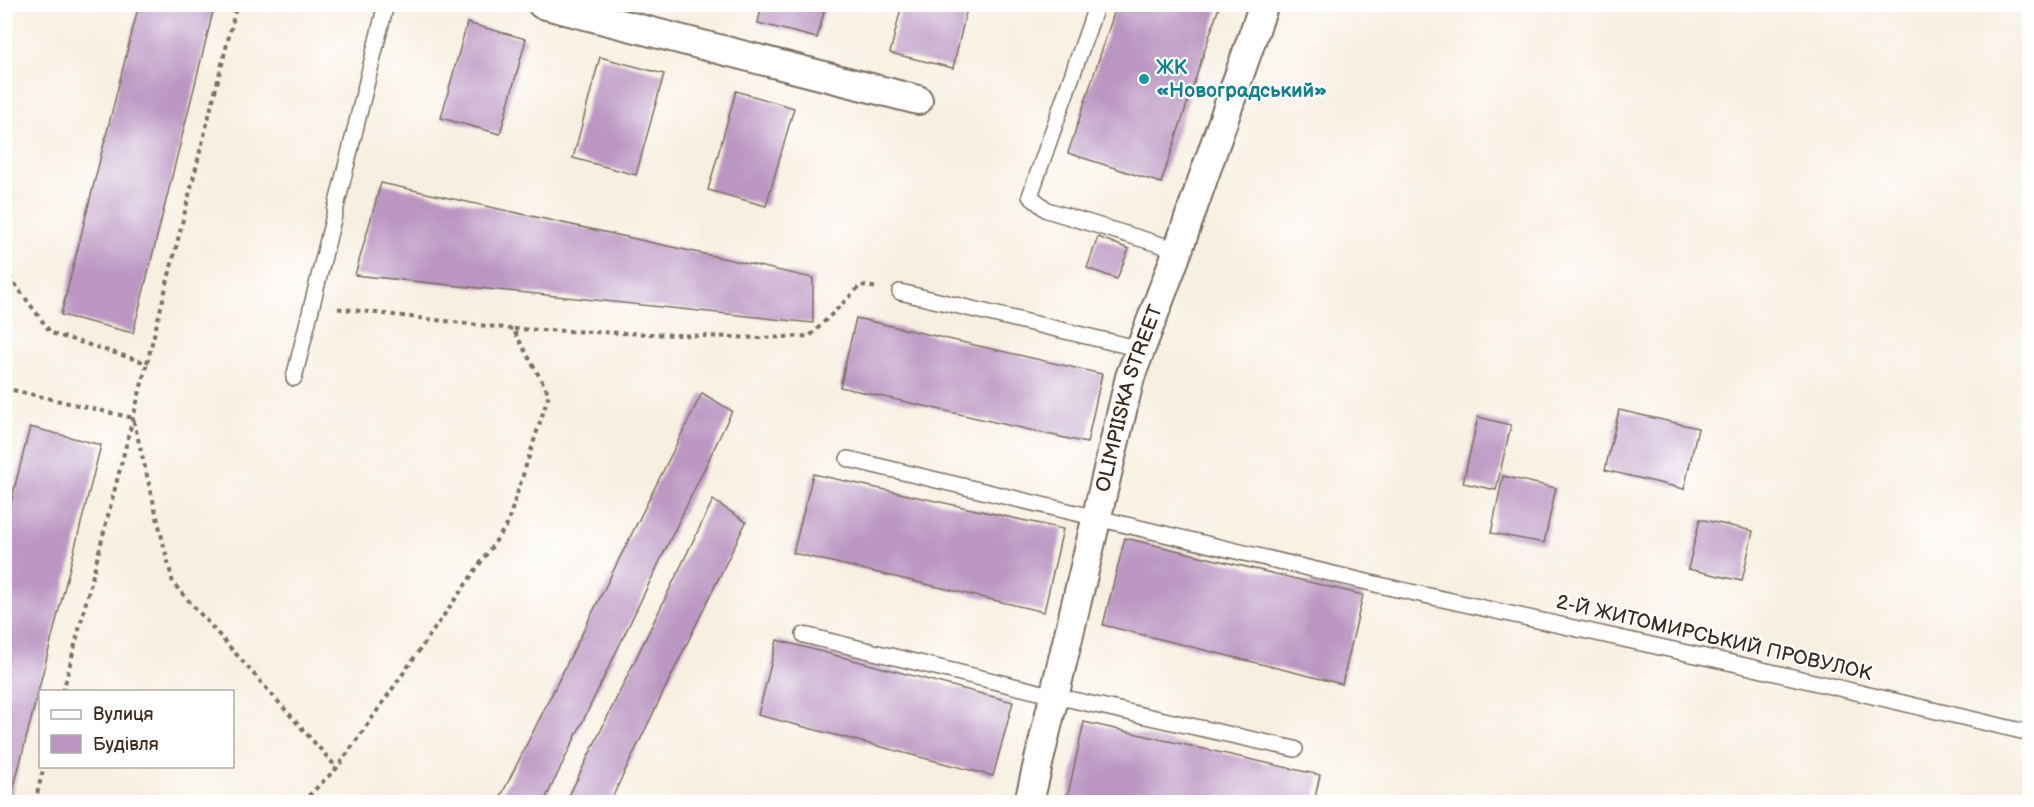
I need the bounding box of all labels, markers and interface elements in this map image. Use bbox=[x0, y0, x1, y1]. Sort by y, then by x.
place label: ЖК «Новоградський» bbox=[1156, 56, 1327, 103]
marker: ЖК «Новоградський» bbox=[1137, 72, 1151, 86]
street label: OLIMPIISKA STREET bbox=[1091, 302, 1168, 494]
street label: 2-Й ЖИТОМИРСЬКИЙ ПРОВУЛОК bbox=[1554, 590, 1874, 686]
legend bbox=[39, 690, 234, 768]
text: Вулиця bbox=[93, 704, 154, 725]
text: Будівля bbox=[93, 734, 159, 755]

